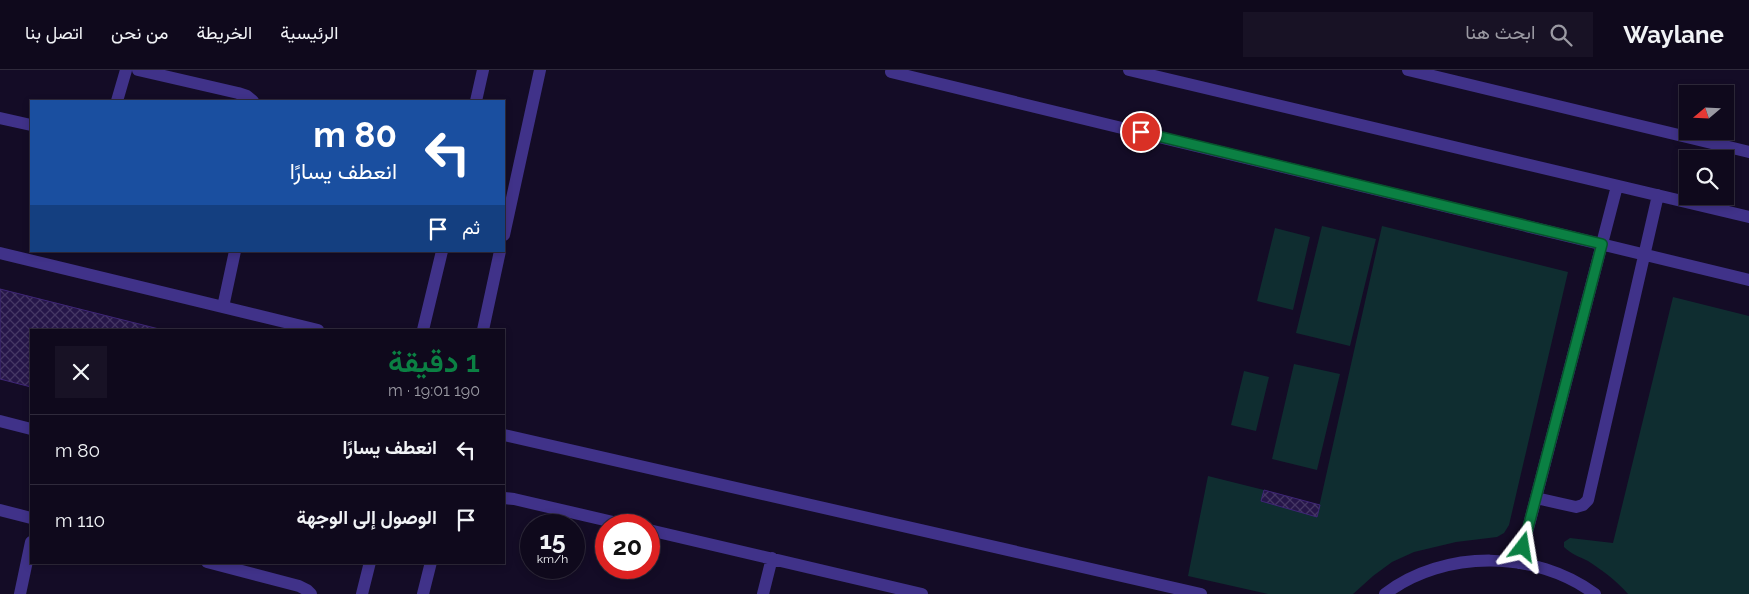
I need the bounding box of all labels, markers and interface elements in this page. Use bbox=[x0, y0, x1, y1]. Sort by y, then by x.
search box bbox=[1243, 12, 1593, 57]
text: Waylane bbox=[1623, 20, 1724, 49]
text: ابحث هنا bbox=[1465, 21, 1535, 43]
icon: search bbox=[1547, 21, 1575, 49]
text: اتصل بنا bbox=[25, 22, 83, 43]
text: من نحن bbox=[111, 22, 168, 43]
text: الخريطة bbox=[196, 22, 252, 43]
text: الرئيسية bbox=[280, 22, 338, 43]
north arrow bbox=[1679, 85, 1734, 140]
map controls bbox=[1679, 85, 1734, 205]
pin bbox=[1120, 111, 1162, 153]
text: 80 m bbox=[313, 114, 397, 155]
icon: arrive bbox=[1127, 118, 1155, 146]
icon: left bbox=[415, 120, 480, 185]
button: search bbox=[1679, 150, 1734, 205]
text: انعطف يسارًا bbox=[290, 158, 397, 184]
icon: arrive bbox=[424, 215, 452, 243]
text: ثم bbox=[462, 216, 480, 238]
text: 1 دقيقة bbox=[388, 344, 480, 379]
button: close bbox=[55, 346, 107, 398]
text: 190 m · 19:01 bbox=[388, 381, 480, 400]
text: انعطف يسارًا bbox=[343, 436, 437, 458]
icon: left bbox=[452, 436, 480, 464]
text: 80 m bbox=[55, 439, 100, 461]
text: الوصول إلى الوجهة bbox=[297, 506, 437, 528]
icon: arrive bbox=[452, 506, 480, 534]
text: 110 m bbox=[55, 509, 105, 531]
speed limit sign: 20 bbox=[595, 514, 660, 579]
position arrow bbox=[1496, 520, 1548, 572]
text: 15 bbox=[539, 525, 566, 555]
text: km/h bbox=[537, 552, 568, 566]

